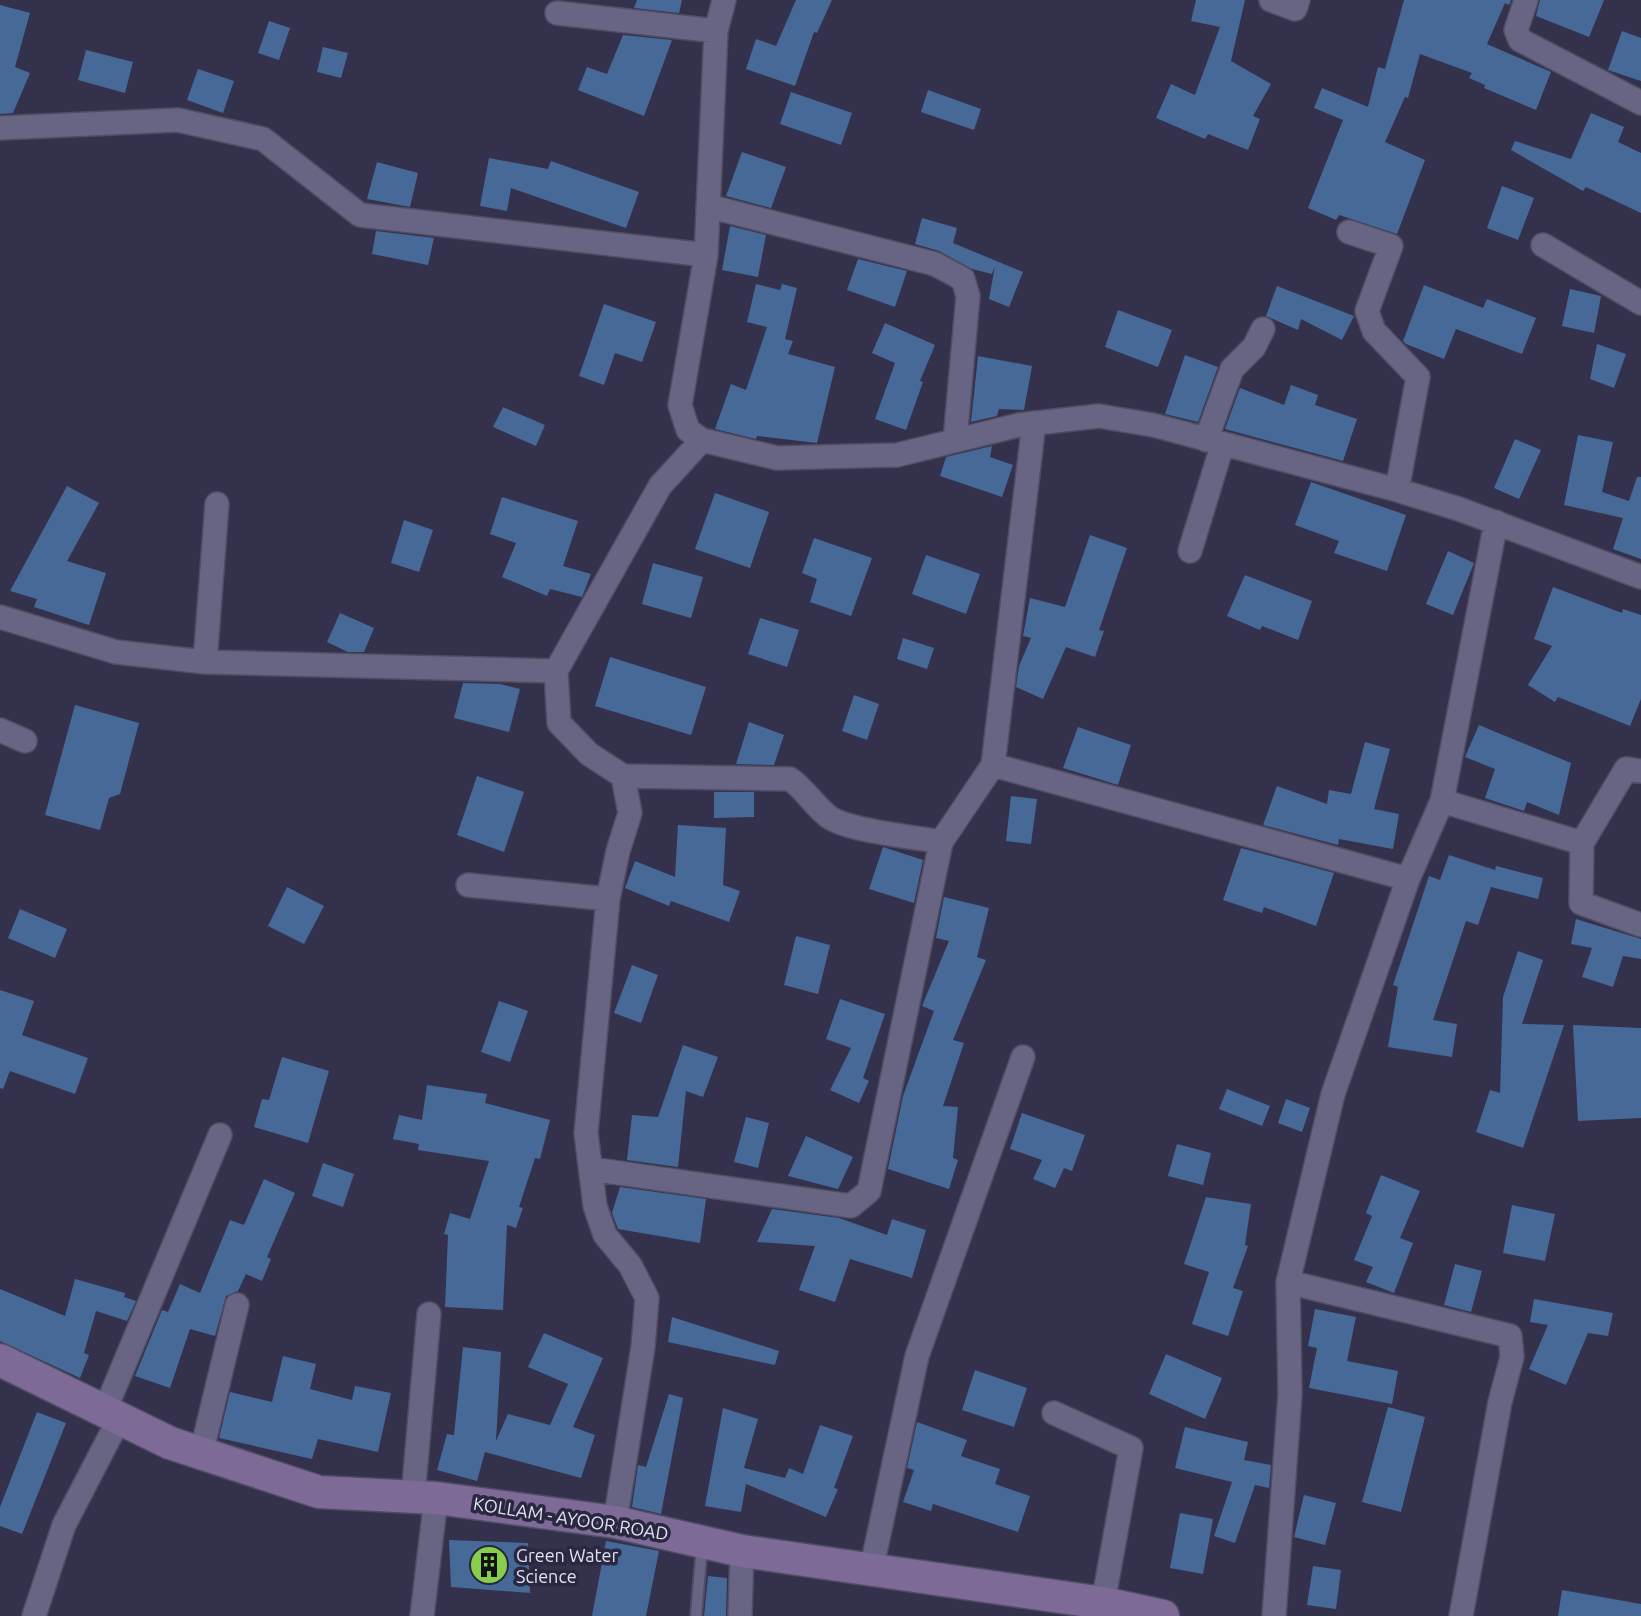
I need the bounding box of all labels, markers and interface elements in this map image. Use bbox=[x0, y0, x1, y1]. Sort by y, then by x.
street label: KOLLAM - AYOOR ROAD bbox=[472, 1493, 670, 1543]
building icon: Green Water Science bbox=[468, 1544, 510, 1586]
place label: Green Water Science bbox=[516, 1545, 619, 1586]

